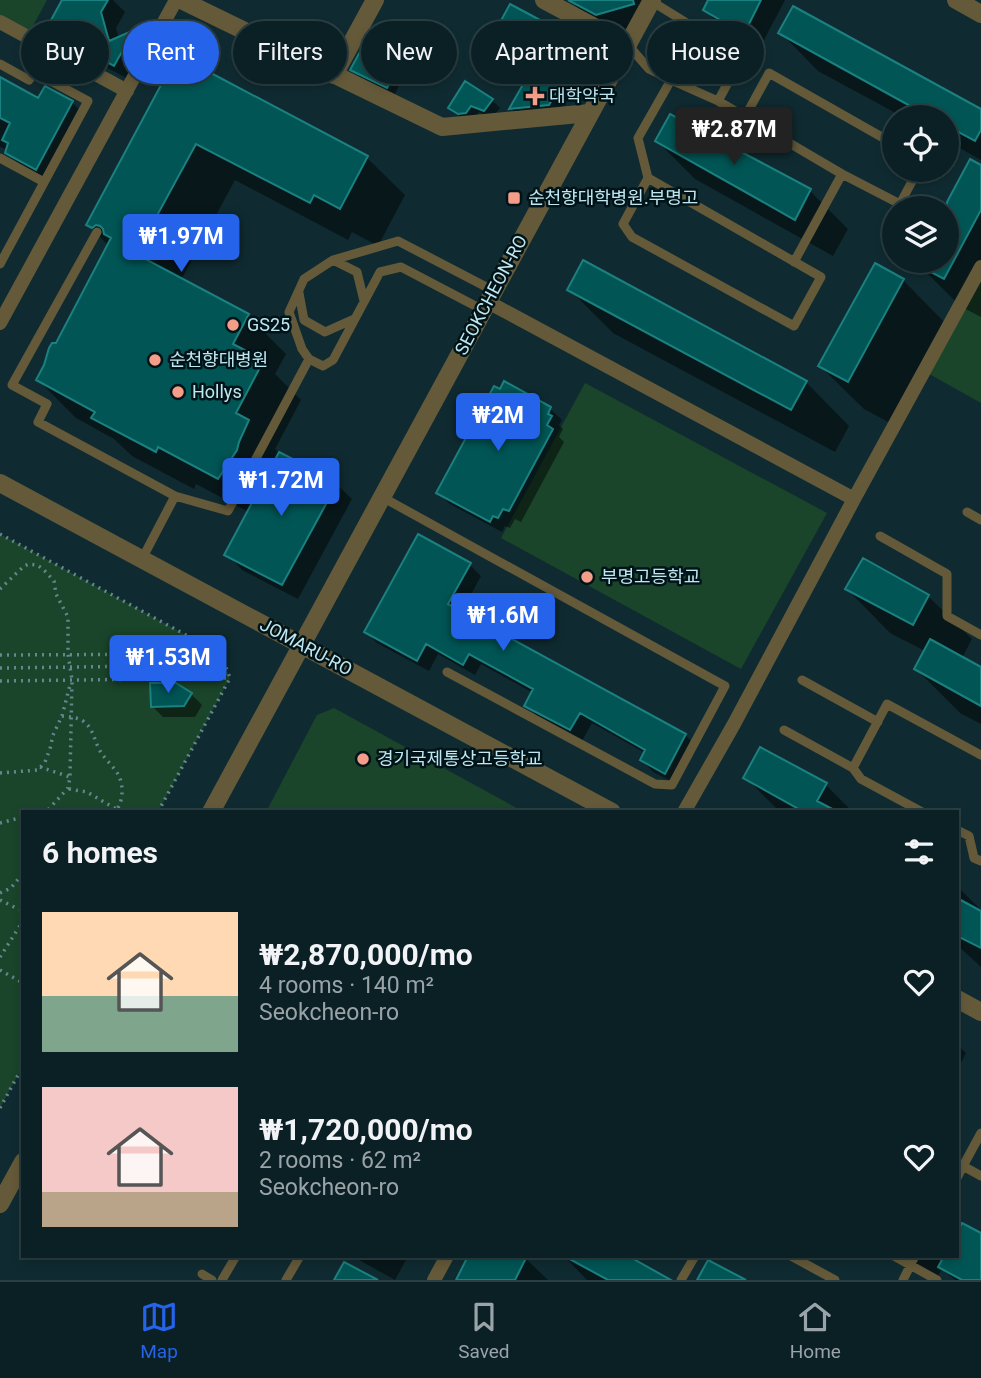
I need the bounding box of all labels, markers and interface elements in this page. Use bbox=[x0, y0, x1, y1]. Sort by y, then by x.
chip: Buy bbox=[21, 21, 109, 84]
chip: Rent bbox=[123, 21, 219, 84]
chip: Filters bbox=[233, 21, 347, 84]
chip: New bbox=[361, 21, 457, 84]
chip: Apartment bbox=[471, 21, 633, 84]
chip: House bbox=[647, 21, 764, 84]
place label: 대학약국 bbox=[549, 85, 615, 106]
marker: 대학약국 bbox=[527, 88, 543, 104]
map controls bbox=[882, 105, 959, 273]
button: locate bbox=[882, 105, 959, 182]
pin: ₩2.87M bbox=[677, 108, 791, 167]
text: ₩2.87M bbox=[691, 116, 777, 143]
place label: 순천향대학병원.부명고 bbox=[528, 187, 698, 208]
marker: 순천향대학병원.부명고 bbox=[506, 190, 522, 206]
button: layers bbox=[882, 196, 959, 273]
pin: ₩1.97M bbox=[124, 215, 238, 274]
text: ₩1.97M bbox=[138, 223, 224, 250]
street label: SEOKCHEON-RO bbox=[450, 231, 531, 358]
place label: GS25 bbox=[247, 314, 290, 335]
marker: GS25 bbox=[225, 317, 241, 333]
place label: 순천향대병원 bbox=[169, 349, 268, 370]
marker: 순천향대병원 bbox=[147, 352, 163, 368]
place label: Hollys bbox=[192, 381, 242, 402]
marker: Hollys bbox=[170, 384, 186, 400]
pin: ₩2M bbox=[464, 393, 532, 453]
text: ₩2M bbox=[472, 402, 524, 429]
pin: ₩1.72M bbox=[224, 458, 338, 518]
text: ₩1.72M bbox=[238, 467, 324, 494]
place label: 부명고등학교 bbox=[601, 566, 700, 587]
marker: 부명고등학교 bbox=[579, 569, 595, 585]
pin: ₩1.6M bbox=[454, 594, 552, 653]
text: ₩1.6M bbox=[467, 602, 539, 629]
street label: JOMARU-RO bbox=[257, 614, 356, 680]
pin: ₩1.53M bbox=[111, 636, 225, 695]
text: ₩1.53M bbox=[125, 644, 211, 671]
place label: 경기국제통상고등학교 bbox=[377, 748, 543, 769]
marker: 경기국제통상고등학교 bbox=[355, 751, 371, 767]
icon: filters bbox=[900, 833, 938, 871]
text: 6 homes bbox=[42, 835, 158, 870]
text: ₩2,870,000/mo bbox=[259, 937, 473, 972]
icon: home bbox=[98, 940, 182, 1024]
icon: heart bbox=[900, 963, 938, 1001]
text: 4 rooms · 140 m² bbox=[259, 972, 434, 999]
text: Seokcheon-ro bbox=[259, 999, 399, 1026]
text: ₩1,720,000/mo bbox=[259, 1112, 473, 1147]
icon: home bbox=[98, 1115, 182, 1199]
icon: heart bbox=[900, 1138, 938, 1176]
text: 2 rooms · 62 m² bbox=[259, 1147, 421, 1174]
text: Seokcheon-ro bbox=[259, 1174, 399, 1201]
tab: Map bbox=[140, 1298, 178, 1363]
tab: Saved bbox=[458, 1298, 510, 1363]
tab: Home bbox=[790, 1298, 841, 1363]

